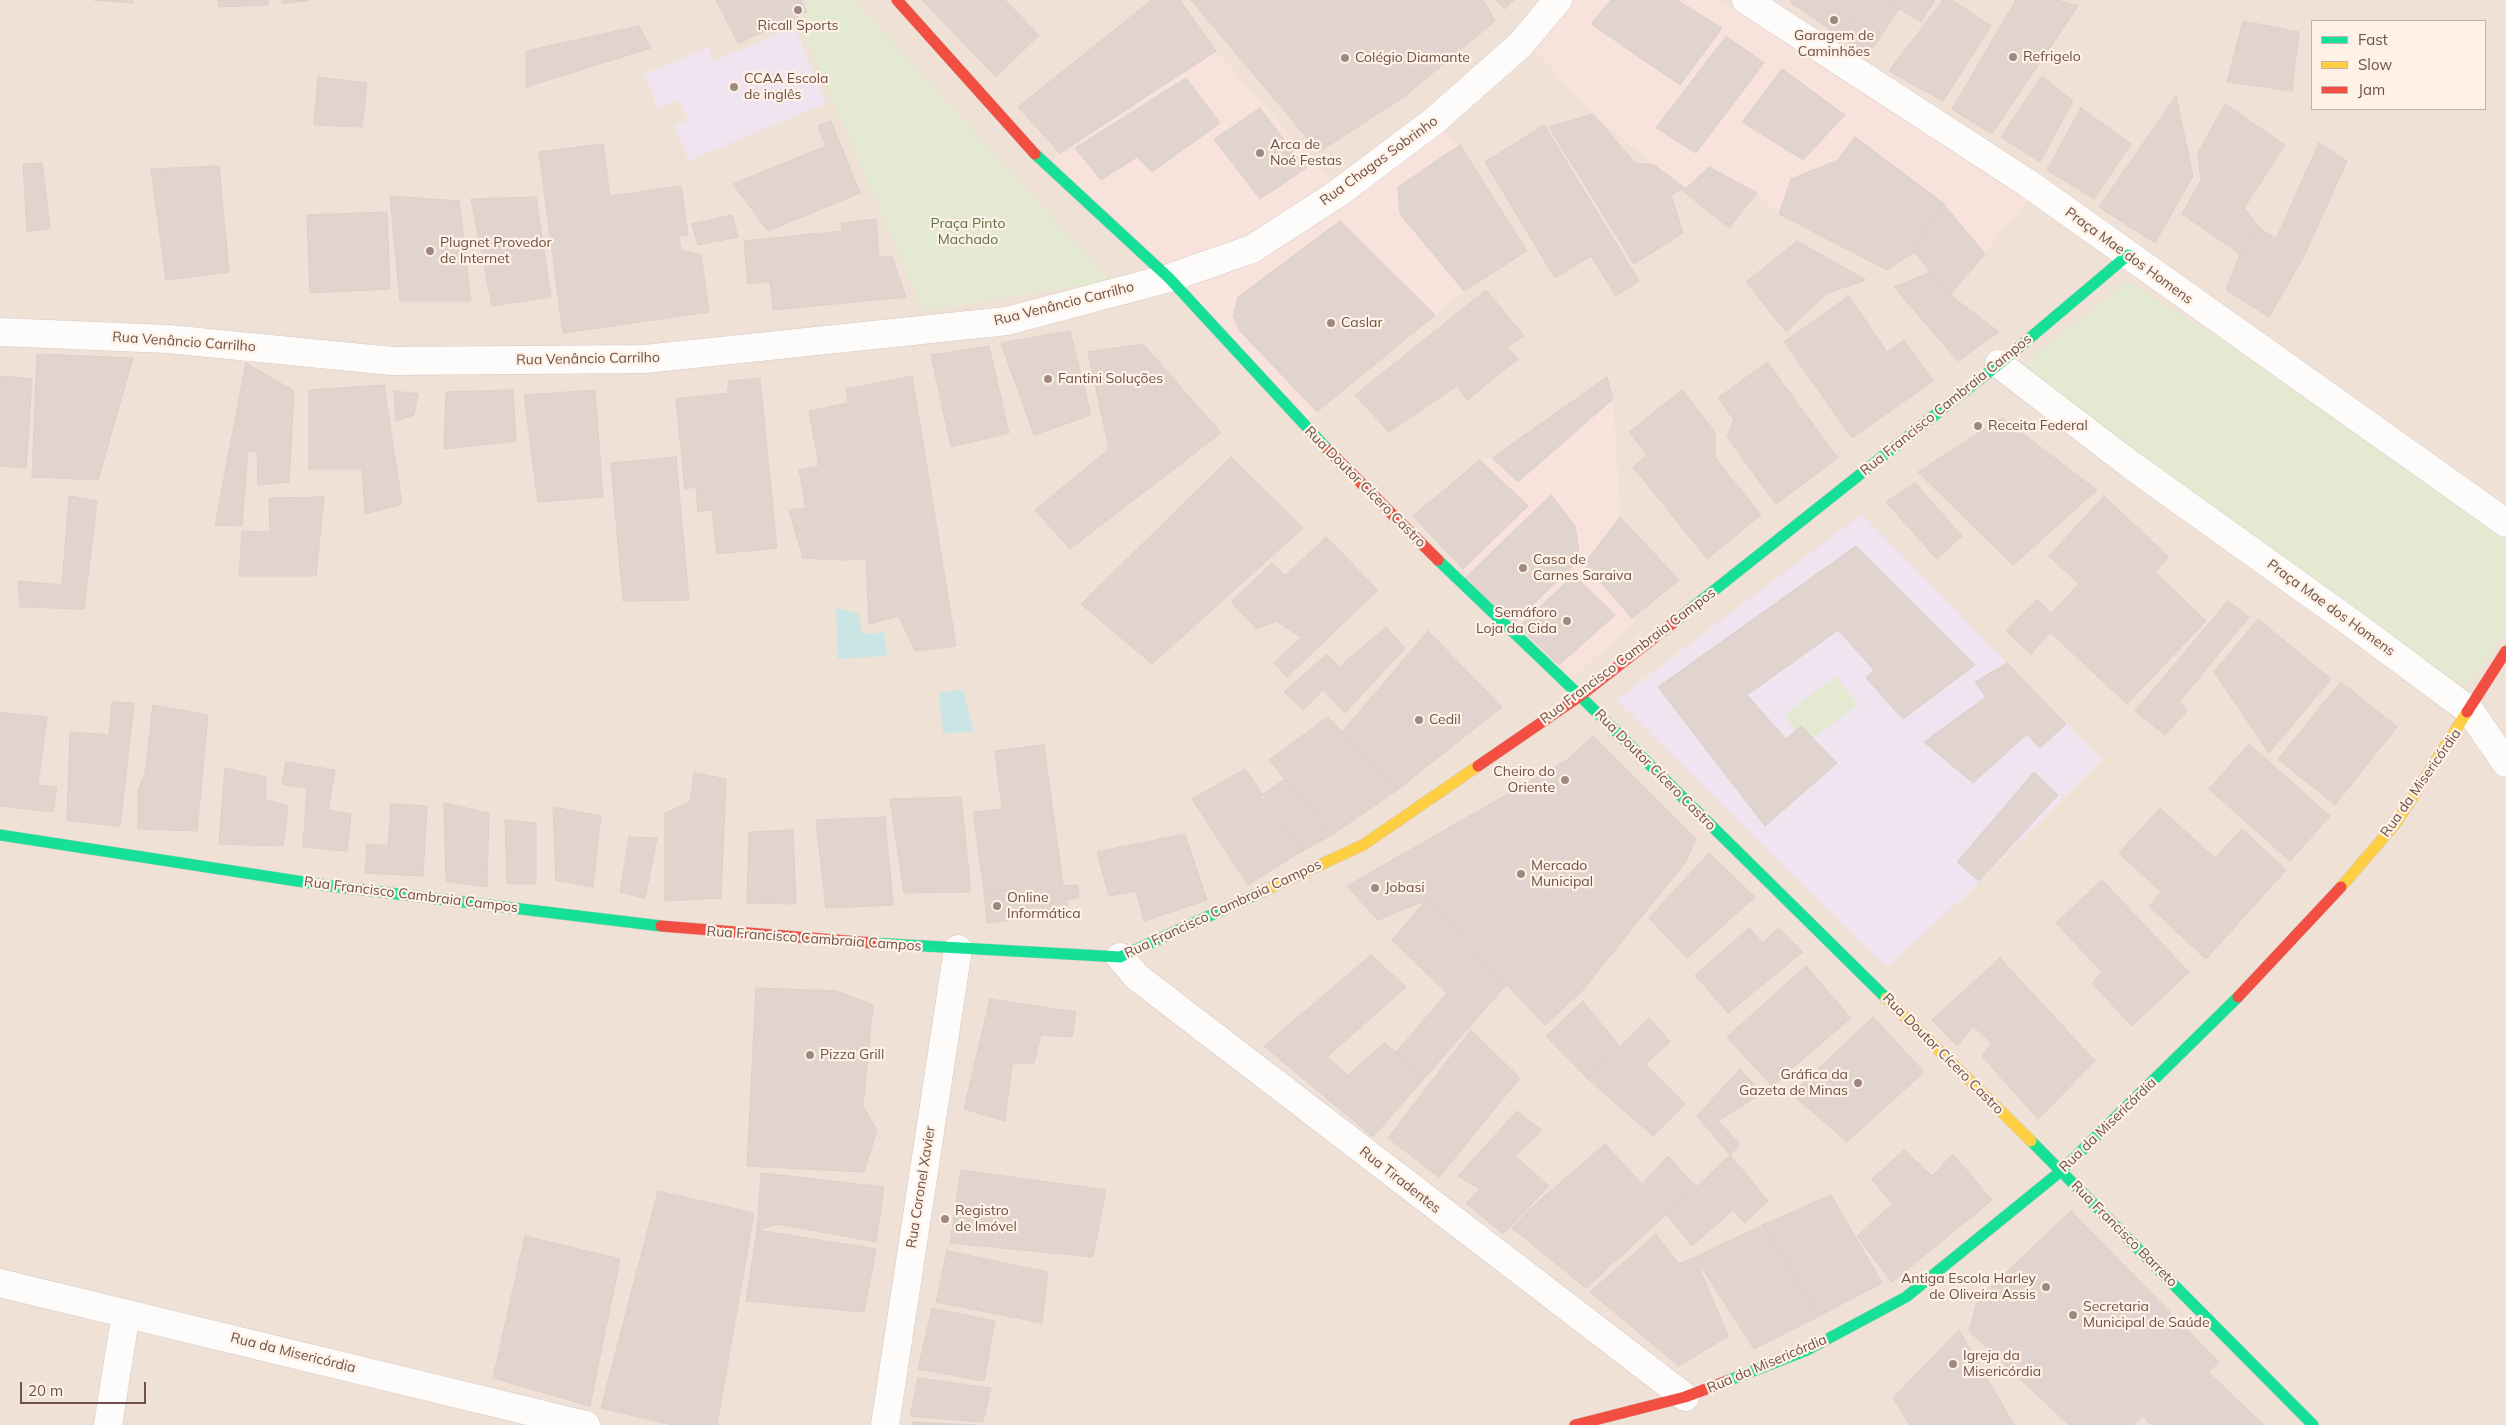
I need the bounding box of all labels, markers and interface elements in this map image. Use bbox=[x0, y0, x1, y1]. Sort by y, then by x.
marker: Ricall Sports bbox=[792, 4, 804, 16]
marker: Garagem de Caminhões bbox=[1828, 14, 1840, 26]
place label: Ricall Sports bbox=[757, 18, 839, 34]
legend bbox=[2311, 20, 2486, 110]
place label: Garagem de Caminhões bbox=[1794, 28, 1874, 60]
text: Fast bbox=[2358, 30, 2388, 49]
place label: Refrigelo bbox=[2023, 49, 2081, 65]
place label: Colégio Diamante bbox=[1355, 50, 1470, 66]
marker: Refrigelo bbox=[2007, 51, 2019, 63]
marker: Colégio Diamante bbox=[1339, 52, 1351, 64]
text: Slow bbox=[2358, 55, 2392, 74]
place label: CCAA Escola de inglês bbox=[744, 71, 828, 104]
text: Jam bbox=[2358, 80, 2385, 99]
marker: CCAA Escola de inglês bbox=[728, 81, 740, 93]
street label: Rua Chagas Sobrinho bbox=[1317, 113, 1441, 209]
place label: Arca de Noé Festas bbox=[1270, 137, 1342, 170]
marker: Arca de Noé Festas bbox=[1254, 147, 1266, 159]
street label: Praça Mae dos Homens bbox=[2062, 204, 2196, 308]
park label: Praça Pinto Machado bbox=[931, 216, 1005, 248]
place label: Plugnet Provedor de Internet bbox=[440, 235, 552, 268]
marker: Plugnet Provedor de Internet bbox=[424, 245, 436, 257]
street label: Rua Venâncio Carrilho bbox=[992, 278, 1136, 330]
place label: Caslar bbox=[1341, 315, 1383, 331]
marker: Caslar bbox=[1325, 317, 1337, 329]
street label: Rua Venâncio Carrilho bbox=[112, 329, 256, 355]
street label: Rua Francisco Cambraia Campos bbox=[1857, 331, 2035, 479]
street label: Rua Venâncio Carrilho bbox=[516, 349, 660, 369]
place label: Fantini Soluções bbox=[1058, 371, 1163, 387]
marker: Fantini Soluções bbox=[1042, 373, 1054, 385]
place label: Receita Federal bbox=[1988, 418, 2088, 434]
marker: Receita Federal bbox=[1972, 420, 1984, 432]
street label: Rua Doutor Cícero Castro bbox=[1301, 423, 1429, 551]
place label: Casa de Carnes Saraiva bbox=[1533, 552, 1632, 584]
street label: Praça Mae dos Homens bbox=[2264, 556, 2398, 660]
marker: Casa de Carnes Saraiva bbox=[1517, 562, 1529, 574]
street label: Rua Francisco Cambraia Campos bbox=[1537, 584, 1719, 728]
place label: Semáforo Loja da Cida bbox=[1476, 605, 1557, 638]
marker: Semáforo Loja da Cida bbox=[1561, 615, 1573, 627]
street label: Rua Doutor Cícero Castro bbox=[1591, 706, 1719, 834]
place label: Cedil bbox=[1429, 712, 1461, 728]
marker: Cedil bbox=[1413, 714, 1425, 726]
street label: Rua da Misericórdia bbox=[2377, 726, 2465, 840]
place label: Cheiro do Oriente bbox=[1493, 764, 1555, 796]
marker: Cheiro do Oriente bbox=[1559, 774, 1571, 786]
street label: Rua Francisco Cambraia Campos bbox=[1122, 856, 1324, 962]
place label: Mercado Municipal bbox=[1531, 858, 1593, 890]
marker: Mercado Municipal bbox=[1515, 868, 1527, 880]
street label: Rua Francisco Cambraia Campos bbox=[303, 874, 519, 916]
place label: Jobasi bbox=[1385, 880, 1425, 896]
marker: Jobasi bbox=[1369, 882, 1381, 894]
place label: Online Informática bbox=[1007, 890, 1081, 922]
marker: Online Informática bbox=[991, 900, 1003, 912]
street label: Rua Francisco Cambraia Campos bbox=[706, 923, 922, 955]
street label: Rua Doutor Cícero Castro bbox=[1879, 990, 2007, 1118]
place label: Pizza Grill bbox=[820, 1047, 884, 1063]
marker: Pizza Grill bbox=[804, 1049, 816, 1061]
place label: Gráfica da Gazeta de Minas bbox=[1739, 1067, 1848, 1100]
street label: Rua da Misericórdia bbox=[2056, 1074, 2160, 1176]
marker: Gráfica da Gazeta de Minas bbox=[1852, 1077, 1864, 1089]
street label: Rua Coronel Xavier bbox=[903, 1125, 939, 1249]
street label: Rua Tiradentes bbox=[1356, 1143, 1444, 1217]
street label: Rua Francisco Barreto bbox=[2067, 1177, 2181, 1291]
place label: Registro de Imóvel bbox=[955, 1203, 1017, 1236]
marker: Registro de Imóvel bbox=[939, 1213, 951, 1225]
place label: Antiga Escola Harley de Oliveira Assis bbox=[1901, 1271, 2036, 1304]
marker: Antiga Escola Harley de Oliveira Assis bbox=[2040, 1281, 2052, 1293]
place label: Secretaria Municipal de Saúde bbox=[2083, 1299, 2210, 1331]
marker: Secretaria Municipal de Saúde bbox=[2067, 1309, 2079, 1321]
street label: Rua da Misericórdia bbox=[229, 1329, 357, 1377]
street label: Rua da Misericórdia bbox=[1705, 1331, 1829, 1397]
place label: Igreja da Misericórdia bbox=[1963, 1348, 2041, 1380]
marker: Igreja da Misericórdia bbox=[1947, 1358, 1959, 1370]
scale bar bbox=[22, 1372, 149, 1404]
text: 20 m bbox=[28, 1381, 63, 1400]

